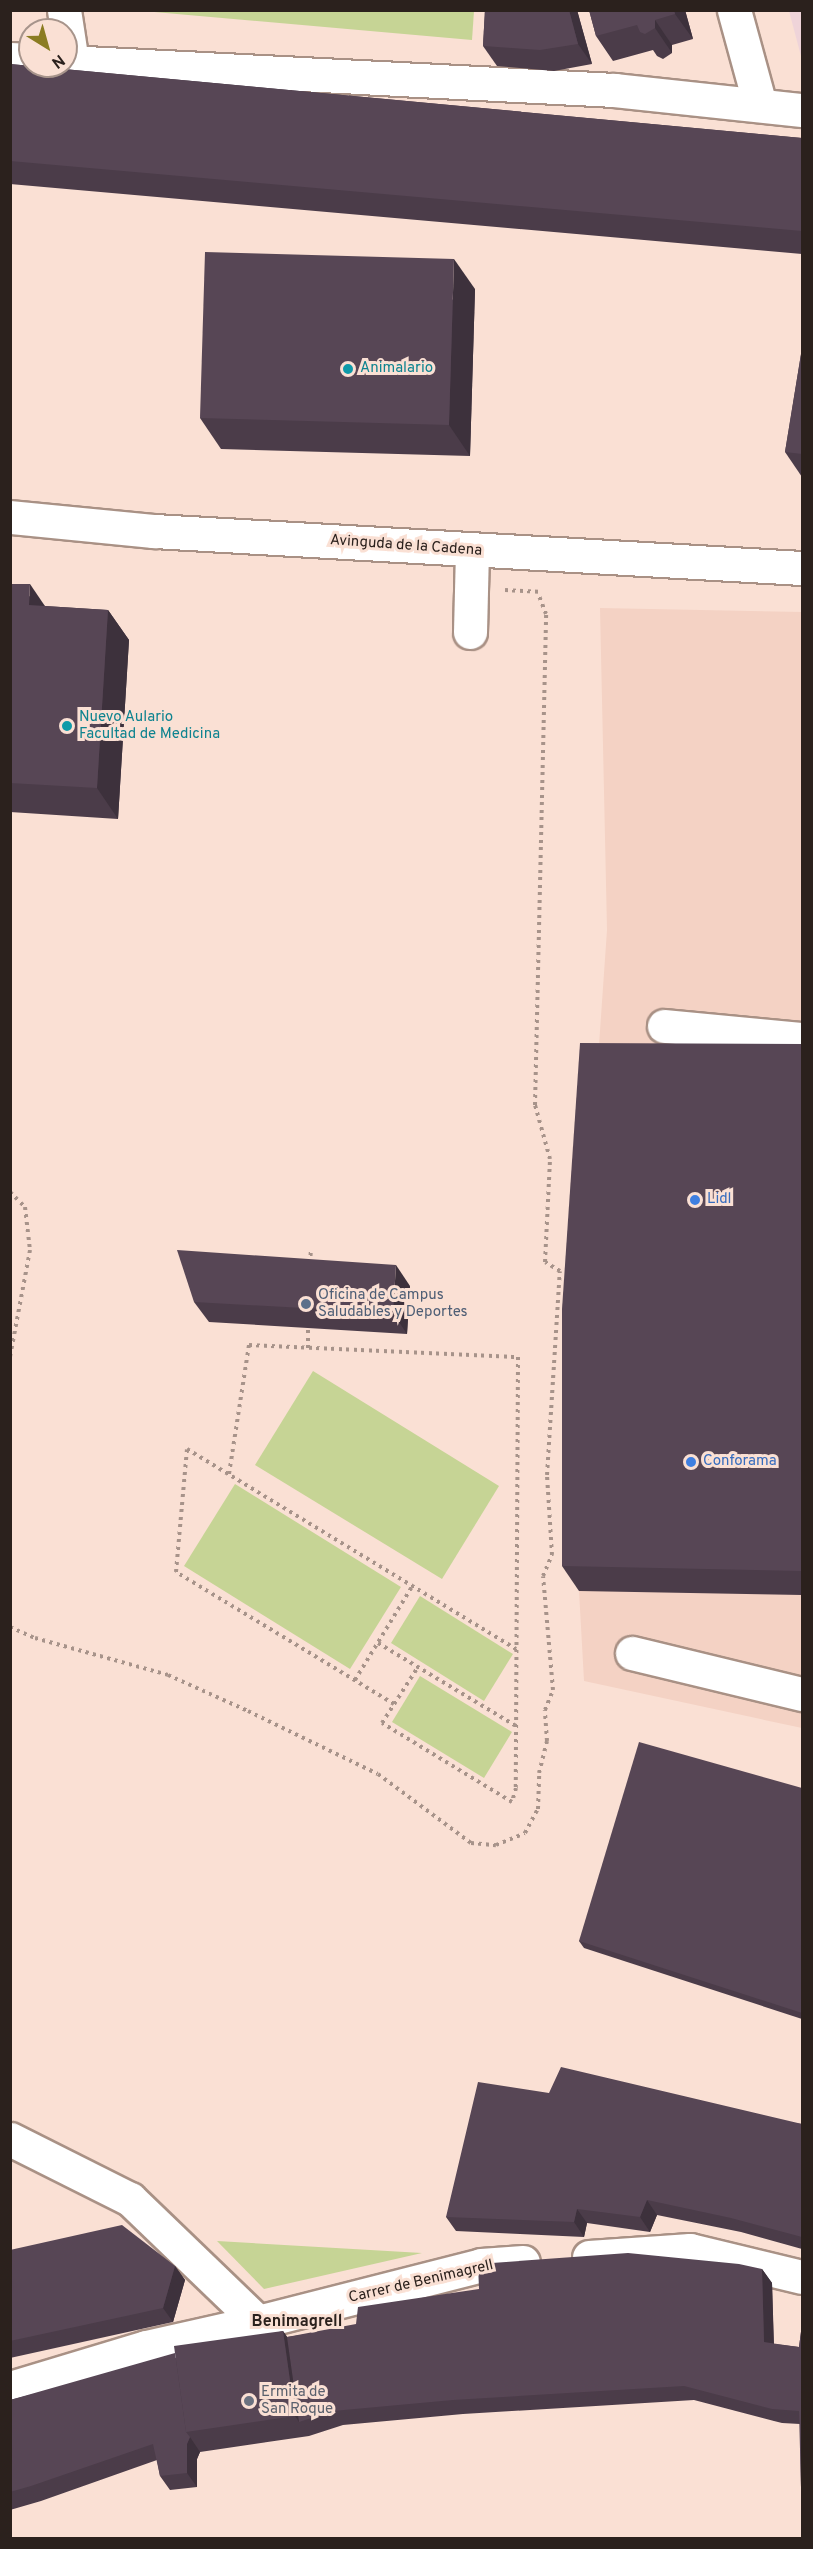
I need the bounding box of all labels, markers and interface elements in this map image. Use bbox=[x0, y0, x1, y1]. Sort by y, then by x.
north arrow bbox=[18, 18, 78, 78]
text: N bbox=[47, 49, 68, 72]
place label: Animalario bbox=[360, 360, 433, 378]
marker: Animalario bbox=[341, 362, 355, 376]
street label: Avinguda de la Cadena bbox=[329, 532, 483, 560]
place label: Nuevo Aulario Facultad de Medicina bbox=[79, 708, 220, 743]
marker: Nuevo Aulario Facultad de Medicina bbox=[60, 719, 74, 733]
place label: Lidl bbox=[707, 1191, 732, 1209]
marker: Lidl bbox=[688, 1193, 702, 1207]
place label: Oficina de Campus Saludables y Deportes bbox=[318, 1286, 468, 1321]
marker: Oficina de Campus Saludables y Deportes bbox=[299, 1297, 313, 1311]
place label: Conforama bbox=[703, 1453, 777, 1471]
marker: Conforama bbox=[684, 1455, 698, 1469]
street label: Carrer de Benimagrell bbox=[347, 2257, 495, 2307]
district label: Benimagrell bbox=[252, 2312, 342, 2332]
place label: Ermita de San Roque bbox=[261, 2383, 333, 2418]
marker: Ermita de San Roque bbox=[242, 2394, 256, 2408]

